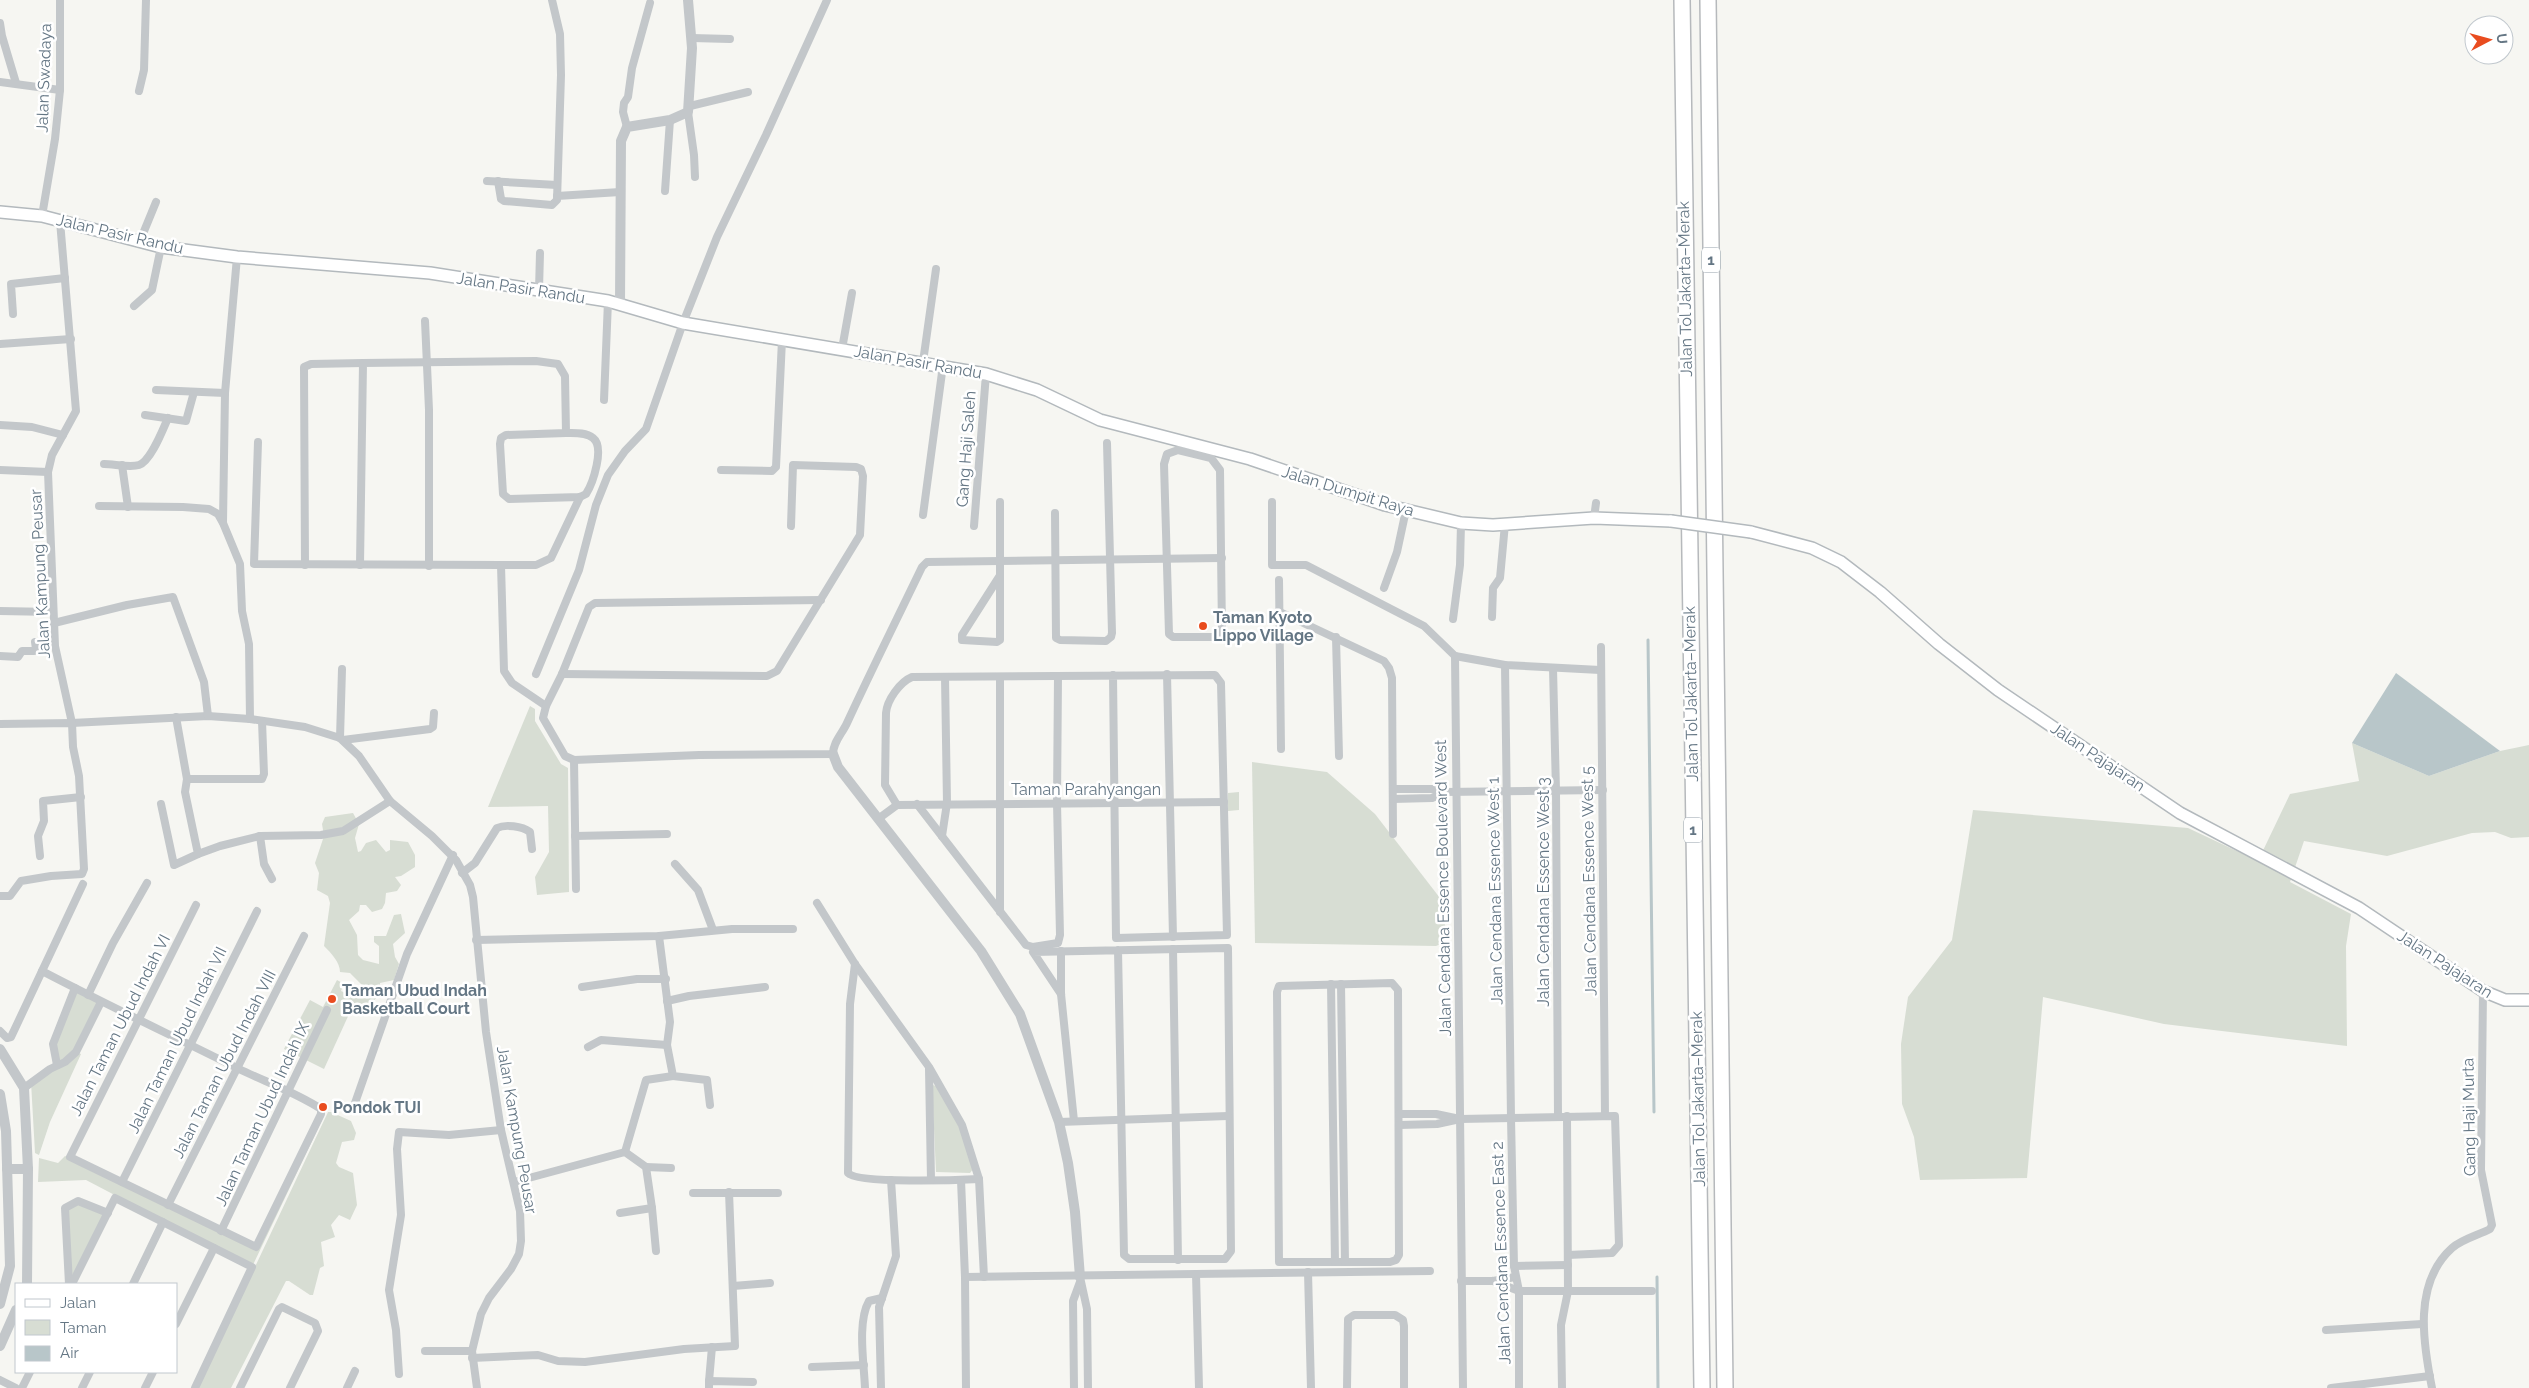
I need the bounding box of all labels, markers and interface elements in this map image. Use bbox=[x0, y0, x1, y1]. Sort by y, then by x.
north arrow bbox=[2464, 15, 2514, 65]
street label: Jalan Swadaya bbox=[33, 23, 55, 133]
text: U bbox=[2493, 33, 2510, 45]
street label: Jalan Tol Jakarta–Merak bbox=[1674, 201, 1696, 377]
street label: Jalan Pasir Randu bbox=[55, 210, 185, 258]
road number: 1 bbox=[1702, 248, 1720, 272]
street label: Jalan Pasir Randu bbox=[455, 268, 587, 308]
street label: Jalan Pasir Randu bbox=[852, 341, 984, 383]
street label: Gang Haji Saleh bbox=[952, 390, 980, 508]
street label: Jalan Dumpit Raya bbox=[1280, 462, 1416, 520]
street label: Jalan Kampung Peusar bbox=[26, 488, 54, 659]
street label: Jalan Tol Jakarta–Merak bbox=[1680, 606, 1702, 782]
place label: Taman Kyoto Lippo Village bbox=[1213, 608, 1314, 645]
marker: Taman Kyoto Lippo Village bbox=[1197, 620, 1209, 632]
street label: Jalan Pajajaran bbox=[2047, 718, 2149, 796]
street label: Jalan Cendana Essence Boulevard West bbox=[1431, 739, 1455, 1036]
street label: Jalan Cendana Essence West 5 bbox=[1577, 766, 1601, 996]
street label: Jalan Cendana Essence West 1 bbox=[1484, 777, 1506, 1005]
street label: Jalan Cendana Essence West 3 bbox=[1534, 777, 1553, 1007]
street label: Taman Parahyangan bbox=[1011, 780, 1161, 799]
road number: 1 bbox=[1684, 818, 1702, 842]
street label: Jalan Pajajaran bbox=[2394, 926, 2496, 1002]
street label: Jalan Taman Ubud Indah VI bbox=[66, 931, 174, 1119]
street label: Jalan Taman Ubud Indah VII bbox=[124, 944, 230, 1136]
street label: Jalan Taman Ubud Indah VIII bbox=[168, 967, 280, 1161]
place label: Taman Ubud Indah Basketball Court bbox=[342, 981, 487, 1018]
marker: Taman Ubud Indah Basketball Court bbox=[326, 993, 338, 1005]
street label: Jalan Tol Jakarta–Merak bbox=[1687, 1011, 1709, 1187]
street label: Jalan Taman Ubud Indah IX bbox=[211, 1018, 313, 1209]
street label: Jalan Kampung Peusar bbox=[493, 1045, 541, 1216]
street label: Gang Haji Murta bbox=[2458, 1058, 2480, 1176]
place label: Pondok TUI bbox=[333, 1098, 421, 1117]
marker: Pondok TUI bbox=[317, 1101, 329, 1113]
street label: Jalan Cendana Essence East 2 bbox=[1488, 1141, 1514, 1365]
legend bbox=[15, 1283, 178, 1373]
text: Jalan bbox=[60, 1294, 96, 1312]
text: Taman bbox=[60, 1319, 106, 1337]
text: Air bbox=[60, 1344, 79, 1362]

